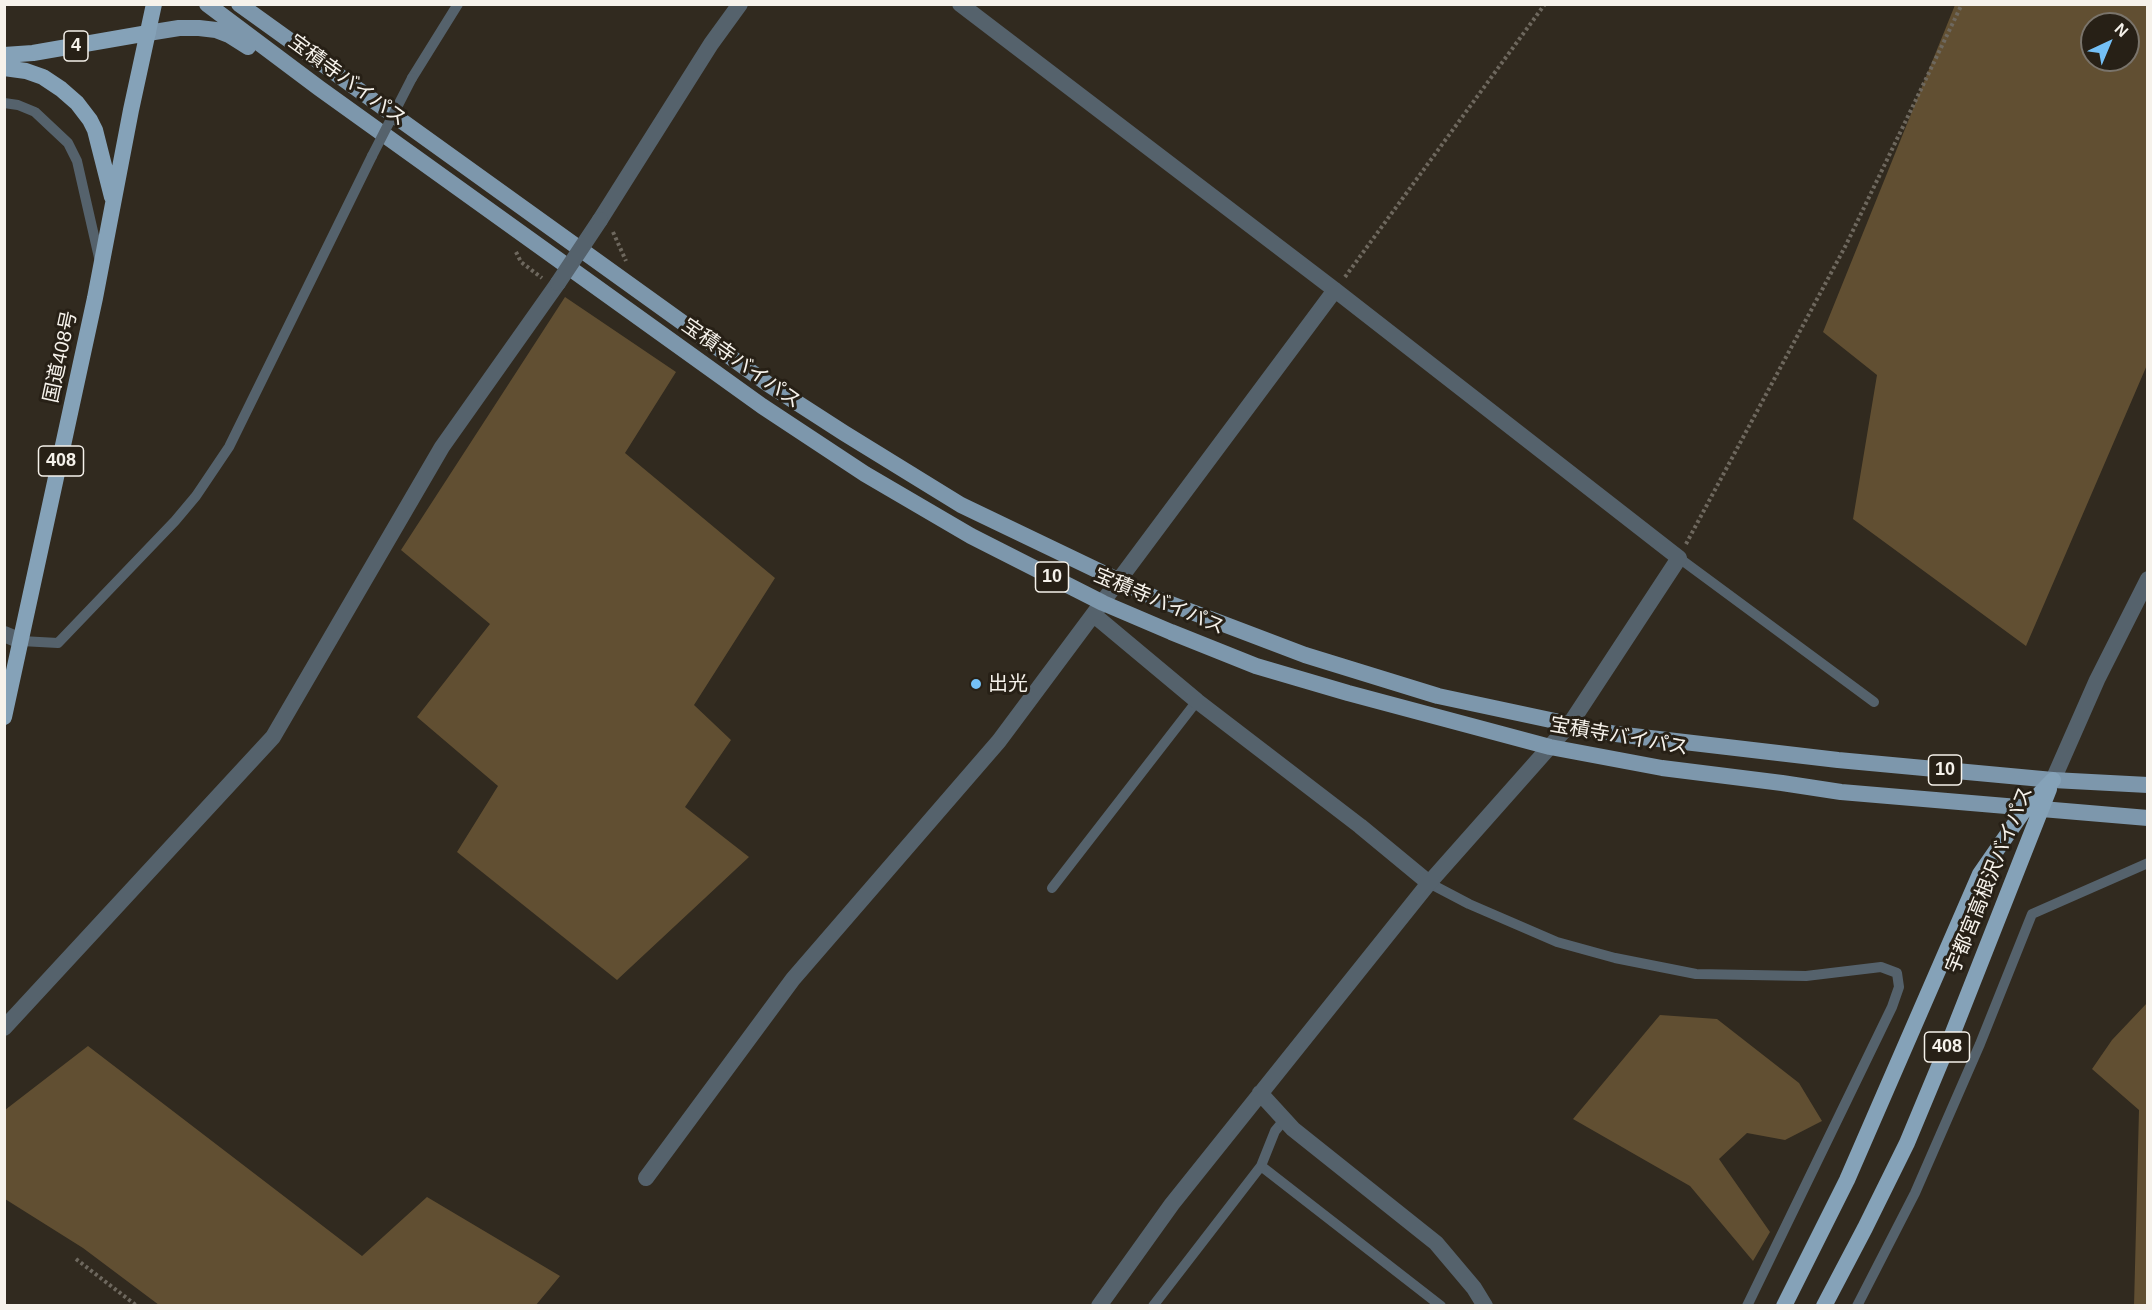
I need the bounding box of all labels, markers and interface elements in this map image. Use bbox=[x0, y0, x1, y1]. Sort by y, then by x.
north arrow bbox=[2080, 12, 2140, 72]
text: N bbox=[2111, 20, 2132, 40]
street label: 宝積寺バイパス bbox=[283, 30, 411, 132]
road number: 4 bbox=[64, 31, 88, 61]
street label: 国道408号 bbox=[40, 309, 82, 405]
street label: 宝積寺バイパス bbox=[677, 314, 805, 414]
road number: 408 bbox=[38, 446, 84, 476]
road number: 10 bbox=[1036, 562, 1068, 592]
street label: 宝積寺バイパス bbox=[1090, 564, 1228, 640]
place label: 出光 bbox=[988, 672, 1028, 696]
marker: 出光 bbox=[969, 677, 983, 691]
street label: 宝積寺バイパス bbox=[1548, 713, 1690, 761]
road number: 10 bbox=[1928, 755, 1962, 785]
street label: 宇都宮高根沢バイパス bbox=[1941, 783, 2039, 977]
road number: 408 bbox=[1924, 1032, 1970, 1062]

